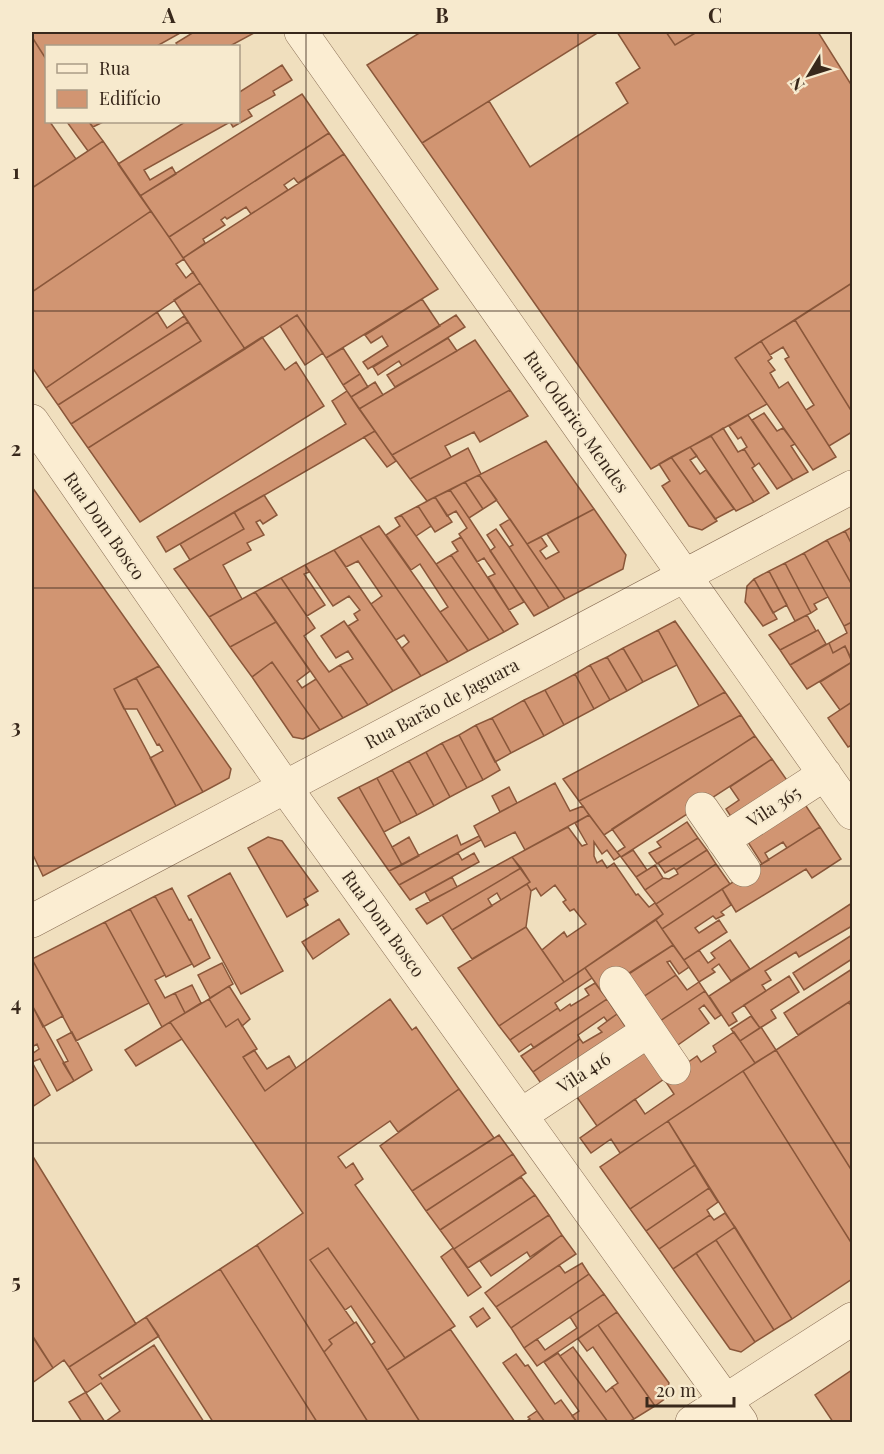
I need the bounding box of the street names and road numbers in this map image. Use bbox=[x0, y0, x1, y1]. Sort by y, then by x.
street label: Rua Odorico Mendes bbox=[519, 346, 635, 497]
street label: Rua Dom Bosco bbox=[59, 467, 151, 584]
street label: Rua Barão de Jaguara bbox=[360, 652, 523, 754]
street label: Vila 365 bbox=[741, 780, 805, 833]
street label: Rua Dom Bosco bbox=[337, 865, 431, 982]
street label: Vila 416 bbox=[551, 1046, 615, 1099]

